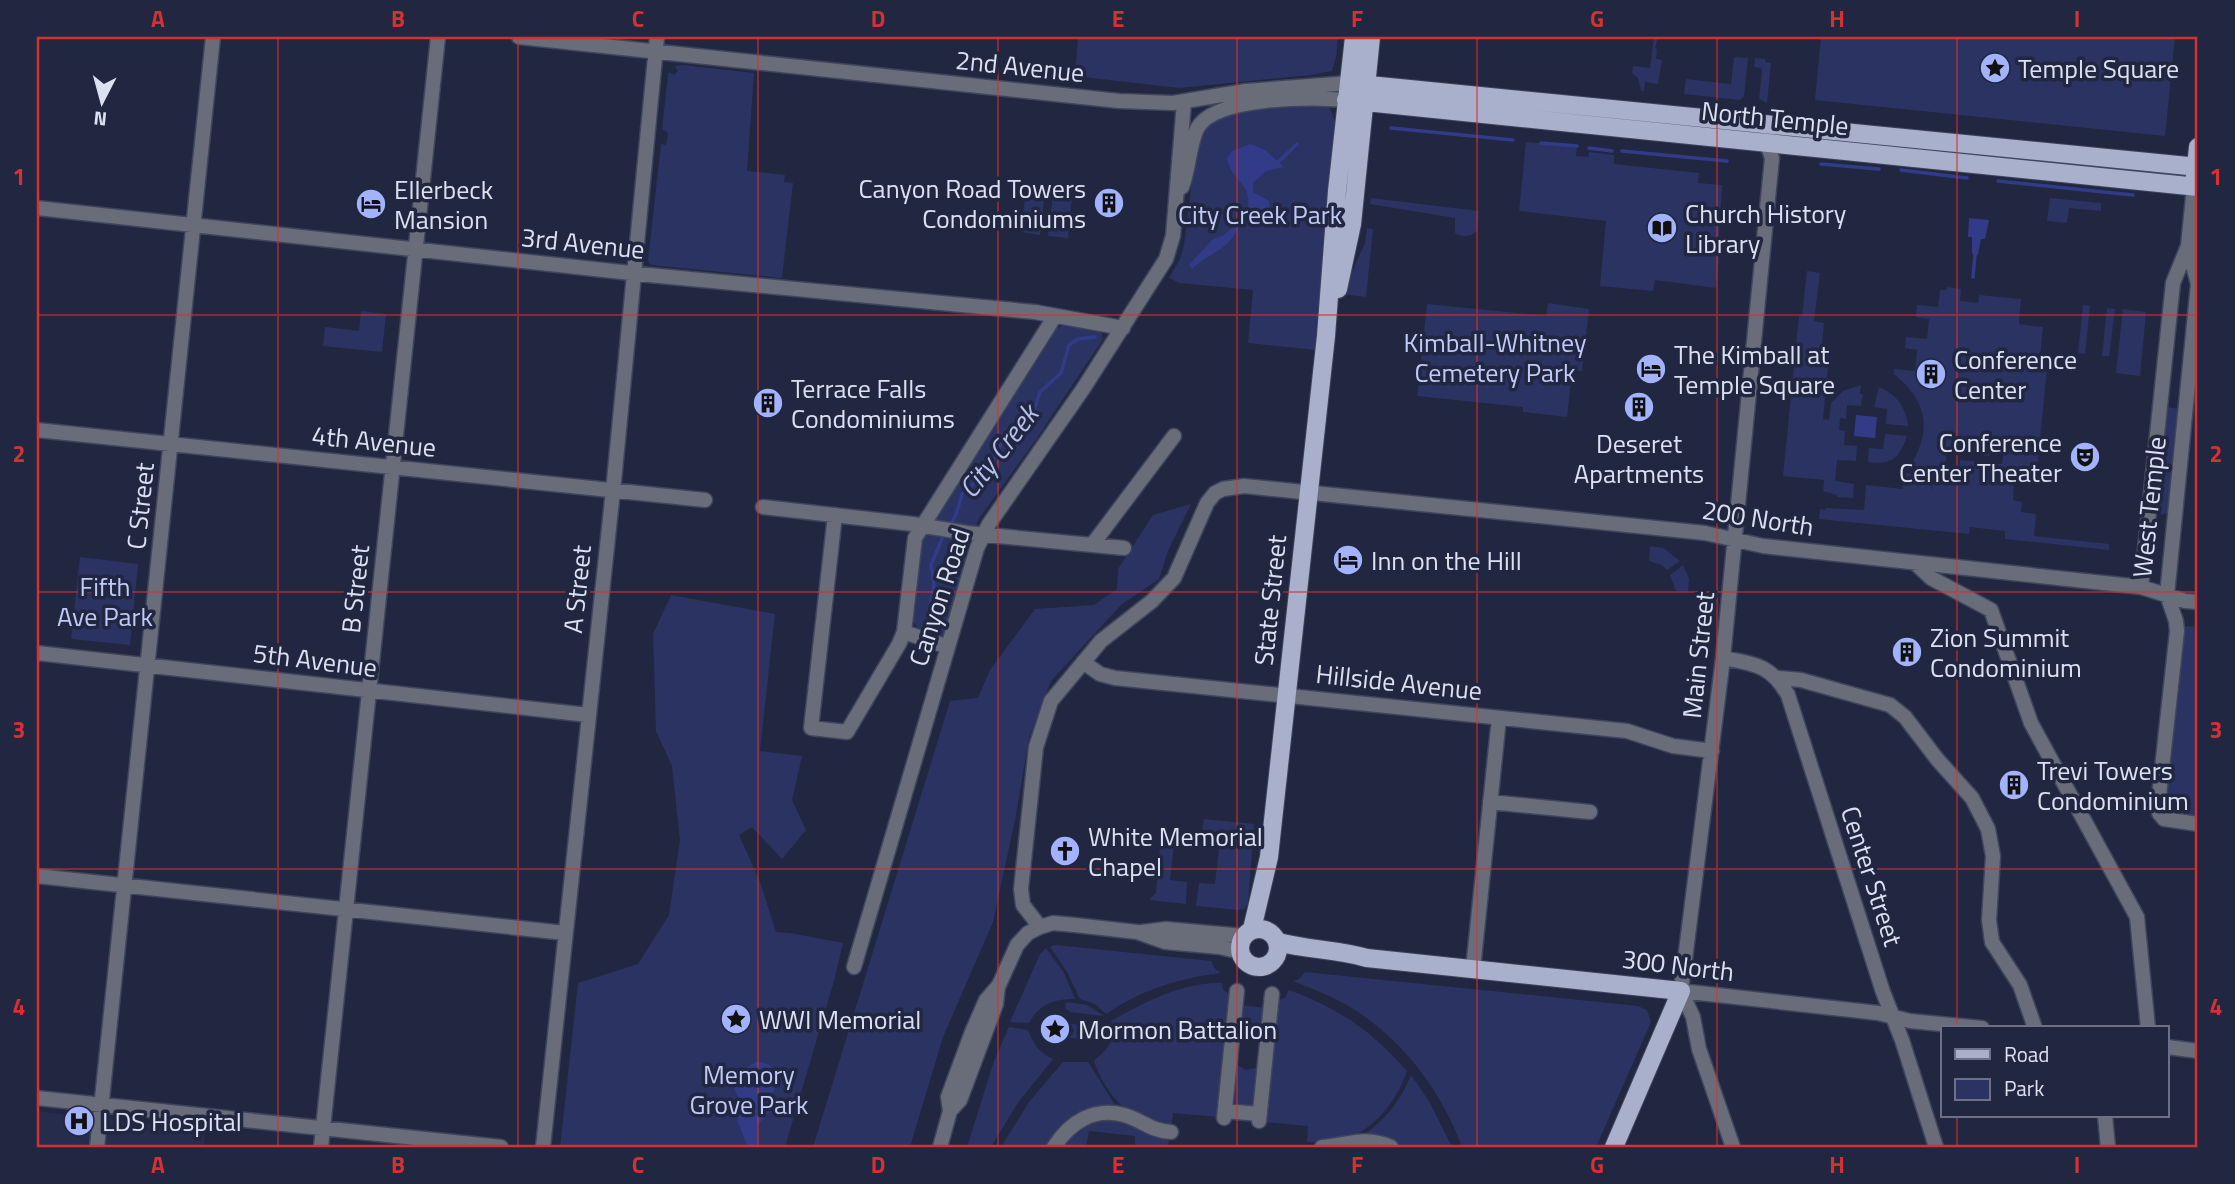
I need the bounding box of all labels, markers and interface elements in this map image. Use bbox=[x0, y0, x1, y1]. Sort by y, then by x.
text: A bbox=[151, 1, 165, 36]
text: B bbox=[391, 1, 405, 36]
text: C bbox=[632, 1, 644, 36]
text: D bbox=[871, 1, 885, 36]
text: E bbox=[1112, 1, 1124, 36]
text: F bbox=[1351, 1, 1363, 36]
text: G bbox=[1590, 1, 1604, 36]
text: H bbox=[1829, 1, 1845, 36]
text: I bbox=[2074, 1, 2080, 36]
street label: 2nd Avenue bbox=[954, 40, 1086, 92]
place label: Temple Square bbox=[2018, 49, 2179, 88]
place icon: Temple Square bbox=[1978, 51, 2012, 85]
north arrow bbox=[66, 66, 136, 136]
street label: North Temple bbox=[1699, 91, 1851, 145]
text: N bbox=[92, 104, 108, 135]
text: 1 bbox=[13, 159, 25, 194]
text: 1 bbox=[2210, 159, 2222, 194]
place label: Canyon Road Towers Condominiums bbox=[858, 169, 1086, 238]
place label: Ellerbeck Mansion bbox=[394, 170, 493, 239]
building icon: Canyon Road Towers Condominiums bbox=[1092, 186, 1126, 220]
hotel icon: Ellerbeck Mansion bbox=[354, 187, 388, 221]
place label: Church History Library bbox=[1685, 194, 1846, 263]
park label: City Creek Park bbox=[1178, 195, 1342, 234]
library icon: Church History Library bbox=[1645, 211, 1679, 245]
street label: 3rd Avenue bbox=[519, 217, 647, 269]
park label: Kimball-Whitney Cemetery Park bbox=[1403, 323, 1587, 392]
place label: The Kimball at Temple Square bbox=[1674, 335, 1835, 404]
place label: Conference Center bbox=[1954, 340, 2077, 409]
hotel icon: The Kimball at Temple Square bbox=[1634, 352, 1668, 386]
building icon: Conference Center bbox=[1914, 357, 1948, 391]
place label: Terrace Falls Condominiums bbox=[791, 369, 955, 438]
building icon: Terrace Falls Condominiums bbox=[751, 386, 785, 420]
building icon: Deseret Apartments bbox=[1622, 390, 1656, 424]
water label: City Creek bbox=[948, 392, 1051, 507]
street label: 4th Avenue bbox=[310, 415, 438, 467]
place label: Conference Center Theater bbox=[1899, 423, 2062, 492]
place label: Deseret Apartments bbox=[1574, 424, 1704, 493]
street label: West Temple bbox=[2122, 435, 2176, 579]
text: 2 bbox=[13, 436, 25, 471]
text: 2 bbox=[2210, 436, 2222, 471]
theatre icon: Conference Center Theater bbox=[2068, 440, 2102, 474]
street label: C Street bbox=[116, 461, 164, 551]
street label: 200 North bbox=[1699, 490, 1817, 546]
street label: Canyon Road bbox=[898, 523, 980, 671]
street label: State Street bbox=[1244, 533, 1296, 667]
place label: Inn on the Hill bbox=[1371, 541, 1522, 580]
street label: B Street bbox=[331, 543, 379, 635]
street label: A Street bbox=[553, 543, 601, 635]
hotel icon: Inn on the Hill bbox=[1331, 543, 1365, 577]
park label: Fifth Ave Park bbox=[57, 567, 153, 636]
street label: Main Street bbox=[1672, 590, 1724, 720]
place label: Zion Summit Condominium bbox=[1930, 618, 2082, 687]
street label: 5th Avenue bbox=[251, 633, 379, 687]
building icon: Zion Summit Condominium bbox=[1890, 635, 1924, 669]
street label: Hillside Avenue bbox=[1314, 654, 1484, 710]
text: 3 bbox=[13, 712, 25, 747]
text: 3 bbox=[2210, 712, 2222, 747]
place label: Trevi Towers Condominium bbox=[2037, 751, 2189, 820]
building icon: Trevi Towers Condominium bbox=[1997, 768, 2031, 802]
street label: Center Street bbox=[1831, 801, 1913, 951]
place label: White Memorial Chapel bbox=[1088, 817, 1263, 886]
church icon: White Memorial Chapel bbox=[1048, 834, 1082, 868]
street label: 300 North bbox=[1620, 939, 1736, 991]
text: 4 bbox=[13, 989, 25, 1024]
text: 4 bbox=[2210, 989, 2222, 1024]
place label: WWI Memorial bbox=[759, 1000, 921, 1039]
place icon: WWI Memorial bbox=[719, 1002, 753, 1036]
place label: Mormon Battalion bbox=[1078, 1010, 1277, 1049]
place icon: Mormon Battalion bbox=[1038, 1012, 1072, 1046]
legend bbox=[1941, 1026, 2168, 1118]
text: Road bbox=[2004, 1038, 2049, 1070]
park label: Memory Grove Park bbox=[689, 1055, 809, 1124]
text: Park bbox=[2004, 1072, 2044, 1104]
place label: LDS Hospital bbox=[102, 1102, 242, 1141]
hospital icon: LDS Hospital bbox=[62, 1104, 96, 1138]
text: A bbox=[151, 1147, 165, 1182]
text: B bbox=[391, 1147, 405, 1182]
text: C bbox=[632, 1147, 644, 1182]
text: D bbox=[871, 1147, 885, 1182]
text: E bbox=[1112, 1147, 1124, 1182]
text: F bbox=[1351, 1147, 1363, 1182]
text: G bbox=[1590, 1147, 1604, 1182]
text: H bbox=[1829, 1147, 1845, 1182]
text: I bbox=[2074, 1147, 2080, 1182]

